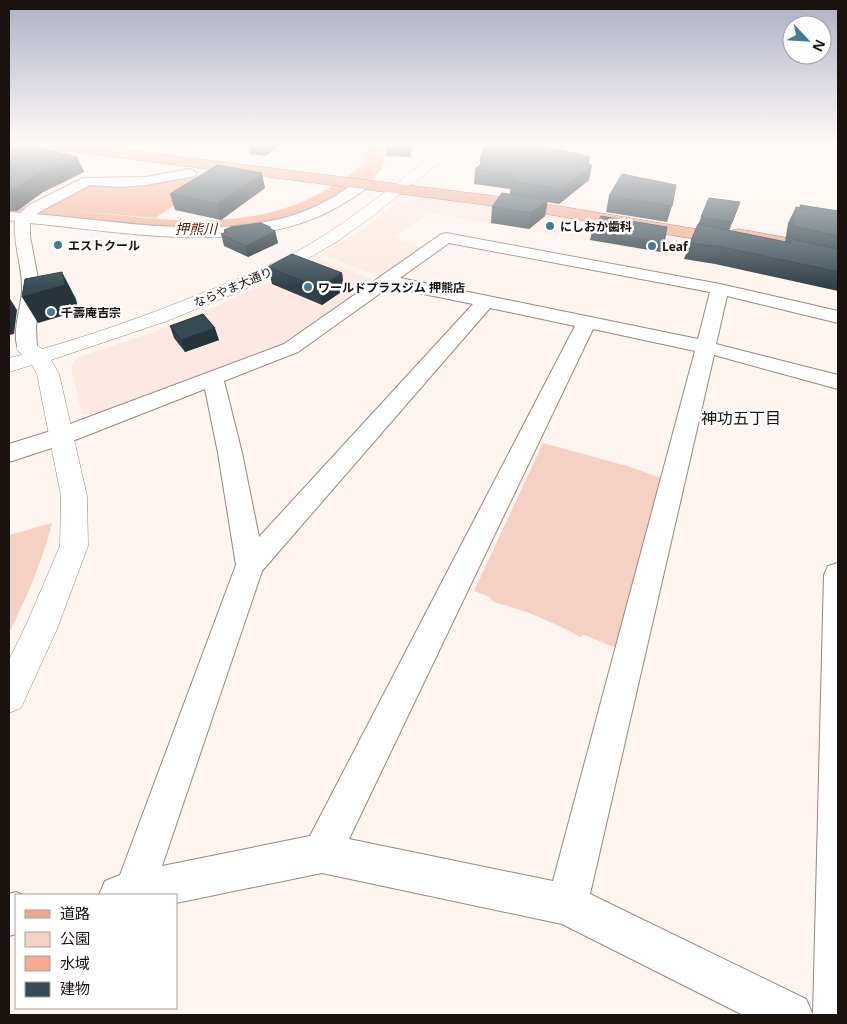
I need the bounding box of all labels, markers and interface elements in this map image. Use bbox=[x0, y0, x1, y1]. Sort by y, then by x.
north arrow bbox=[782, 15, 832, 65]
text: N bbox=[808, 37, 830, 55]
place label: にしおか歯科 bbox=[560, 218, 632, 235]
water label: 押熊川 bbox=[175, 219, 219, 238]
marker: にしおか歯科 bbox=[544, 220, 556, 232]
place label: エストクール bbox=[68, 237, 140, 254]
place label: Leaf bbox=[662, 238, 689, 255]
marker: エストクール bbox=[52, 239, 64, 251]
marker: Leaf bbox=[646, 240, 658, 252]
street label: ならやま大通り bbox=[191, 263, 275, 311]
place label: ワールドプラスジム 押熊店 bbox=[318, 279, 465, 296]
marker: ワールドプラスジム 押熊店 bbox=[302, 281, 314, 293]
place label: 千壽庵吉宗 bbox=[61, 304, 121, 321]
marker: 千壽庵吉宗 bbox=[45, 306, 57, 318]
district label: 神功五丁目 bbox=[701, 407, 781, 429]
legend bbox=[15, 894, 178, 1009]
text: 道路 bbox=[60, 903, 90, 923]
text: 公園 bbox=[60, 928, 90, 948]
text: 水域 bbox=[60, 953, 90, 973]
text: 建物 bbox=[60, 978, 90, 998]

